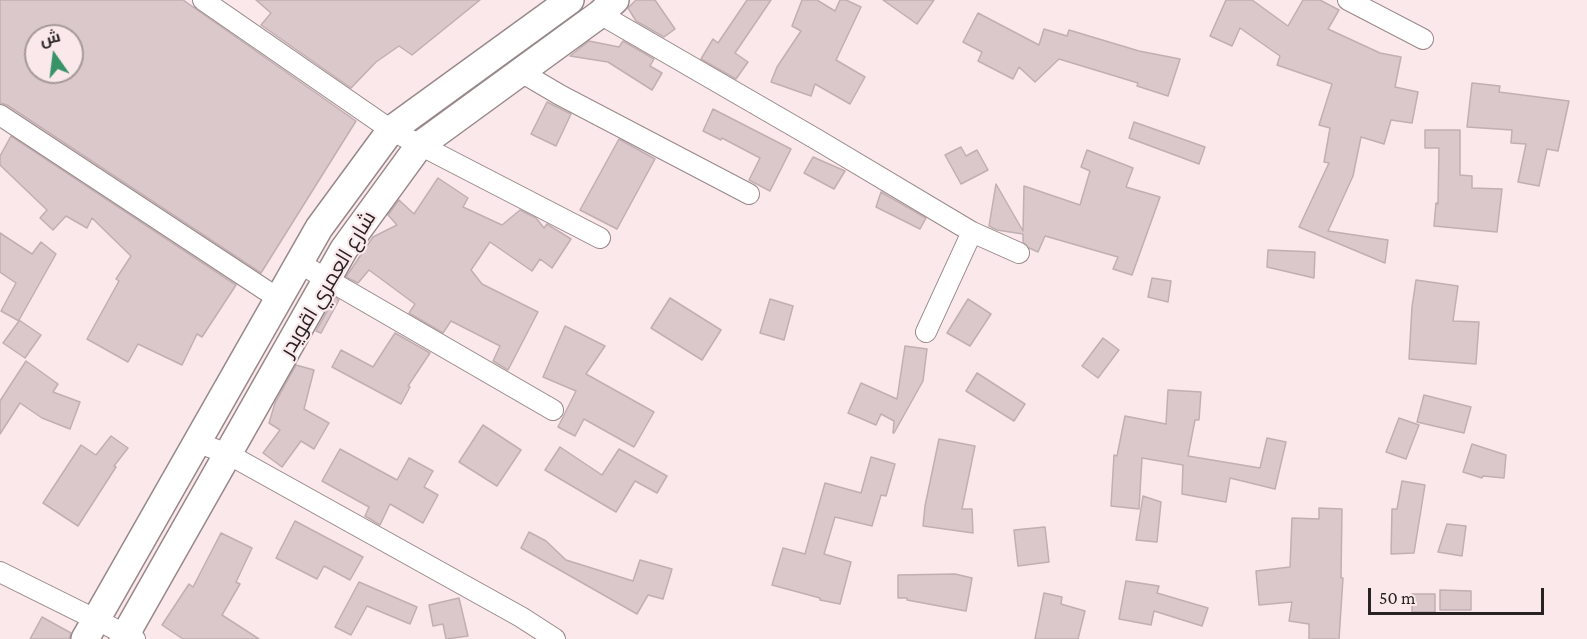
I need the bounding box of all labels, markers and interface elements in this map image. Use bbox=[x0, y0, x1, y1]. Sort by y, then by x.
north arrow bbox=[24, 24, 84, 84]
text: ش bbox=[38, 27, 62, 49]
street label: شارع العمري اقويدر bbox=[275, 207, 381, 361]
scale bar bbox=[1371, 576, 1546, 614]
text: 50 m bbox=[1379, 588, 1416, 608]

